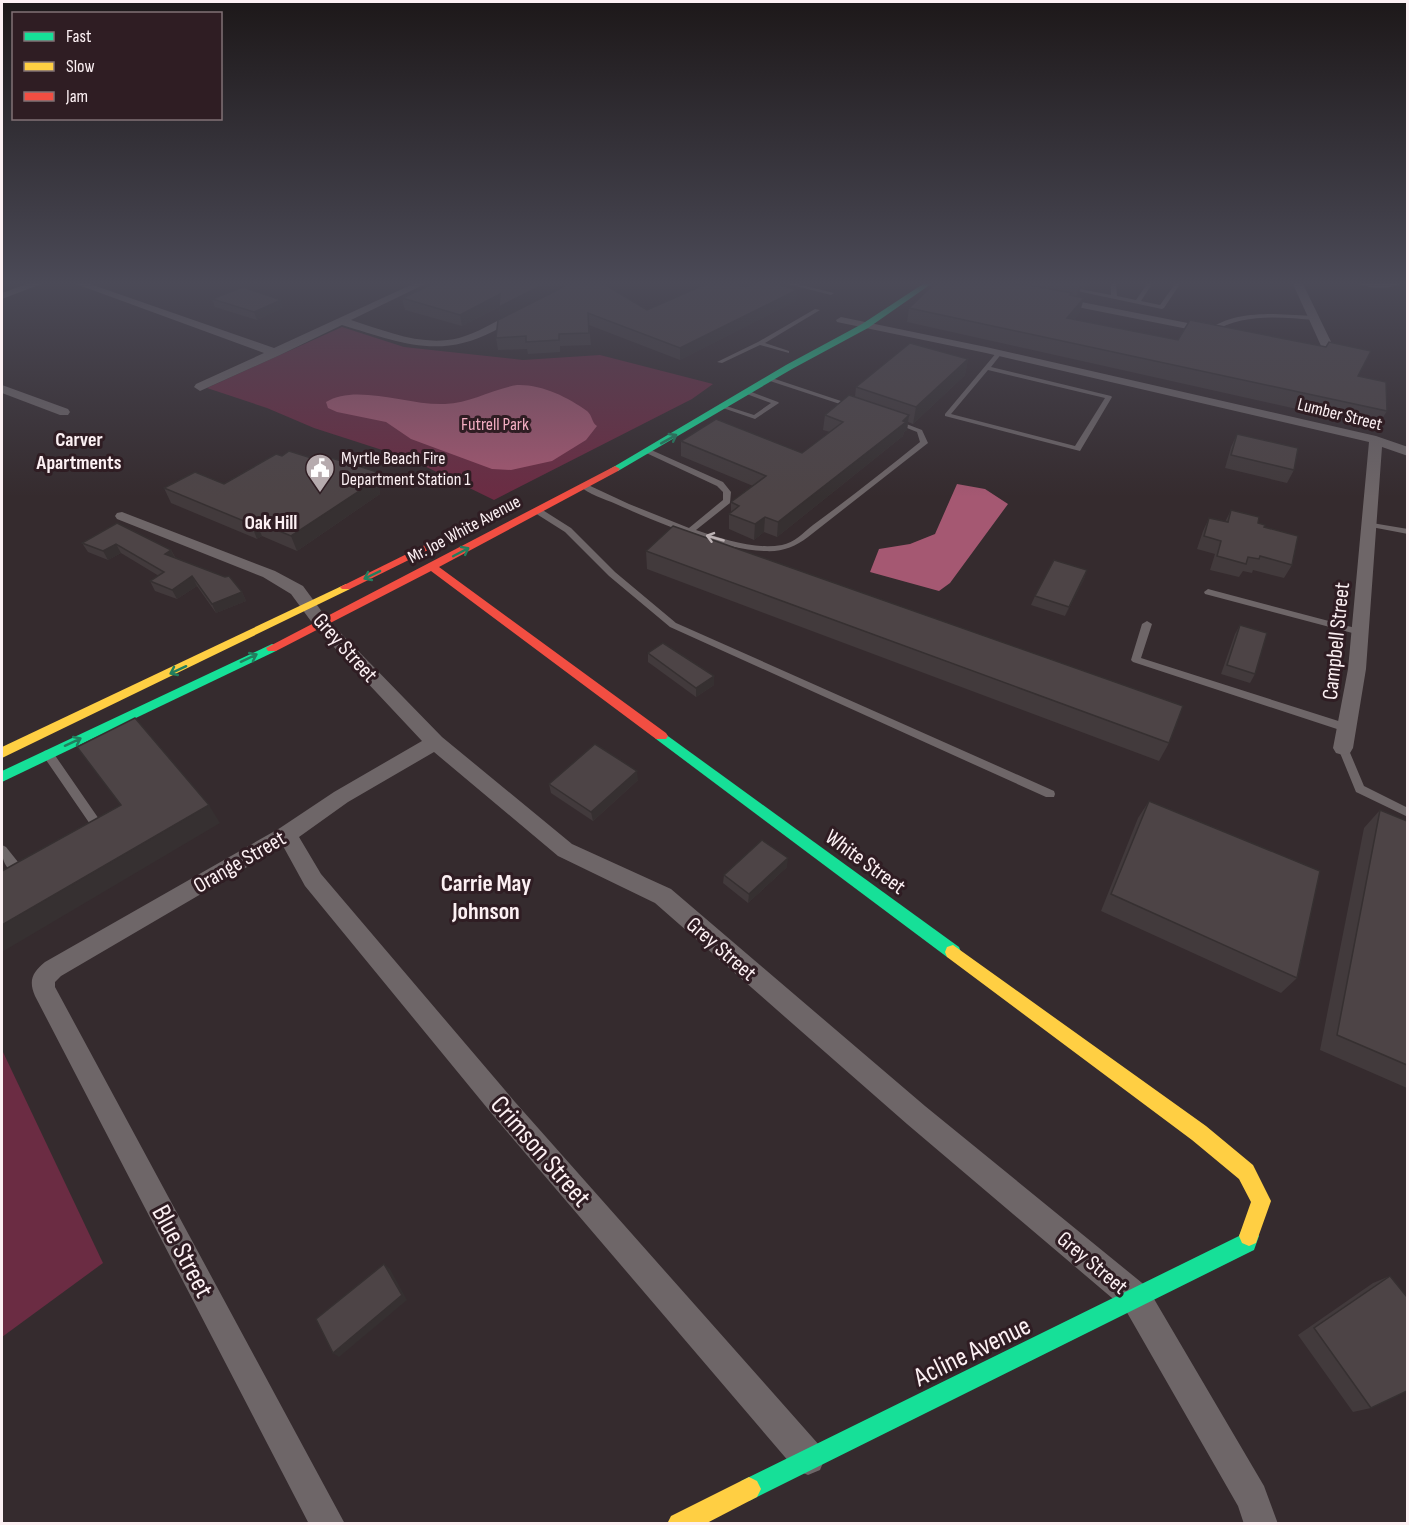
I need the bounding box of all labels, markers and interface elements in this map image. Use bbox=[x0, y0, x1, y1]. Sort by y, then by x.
legend bbox=[12, 12, 222, 120]
text: Fast bbox=[66, 26, 92, 47]
text: Slow bbox=[66, 56, 95, 77]
text: Jam bbox=[65, 86, 88, 107]
street label: Lumber Street bbox=[1295, 394, 1385, 435]
park label: Futrell Park bbox=[461, 414, 529, 435]
district label: Carver Apartments bbox=[36, 428, 122, 475]
one-way arrow bbox=[660, 433, 677, 445]
place label: Myrtle Beach Fire Department Station 1 bbox=[341, 448, 471, 490]
public building icon: Myrtle Beach Fire Department Station 1 bbox=[304, 452, 336, 494]
street label: Mr. Joe White Avenue bbox=[404, 491, 524, 568]
district label: Oak Hill bbox=[245, 511, 297, 535]
one-way arrow bbox=[706, 532, 725, 543]
one-way arrow bbox=[451, 546, 469, 557]
one-way arrow bbox=[364, 569, 382, 581]
street label: Campbell Street bbox=[1317, 581, 1356, 701]
street label: Grey Street bbox=[307, 608, 383, 688]
one-way arrow bbox=[240, 652, 258, 664]
one-way arrow bbox=[170, 664, 188, 676]
one-way arrow bbox=[63, 735, 81, 747]
street label: White Street bbox=[820, 824, 911, 901]
street label: Orange Street bbox=[189, 825, 291, 900]
district label: Carrie May Johnson bbox=[441, 869, 531, 926]
street label: Grey Street bbox=[680, 911, 762, 987]
street label: Crimson Street bbox=[483, 1090, 597, 1214]
street label: Blue Street bbox=[144, 1200, 220, 1303]
street label: Grey Street bbox=[1051, 1226, 1133, 1301]
street label: Acline Avenue bbox=[908, 1310, 1036, 1394]

